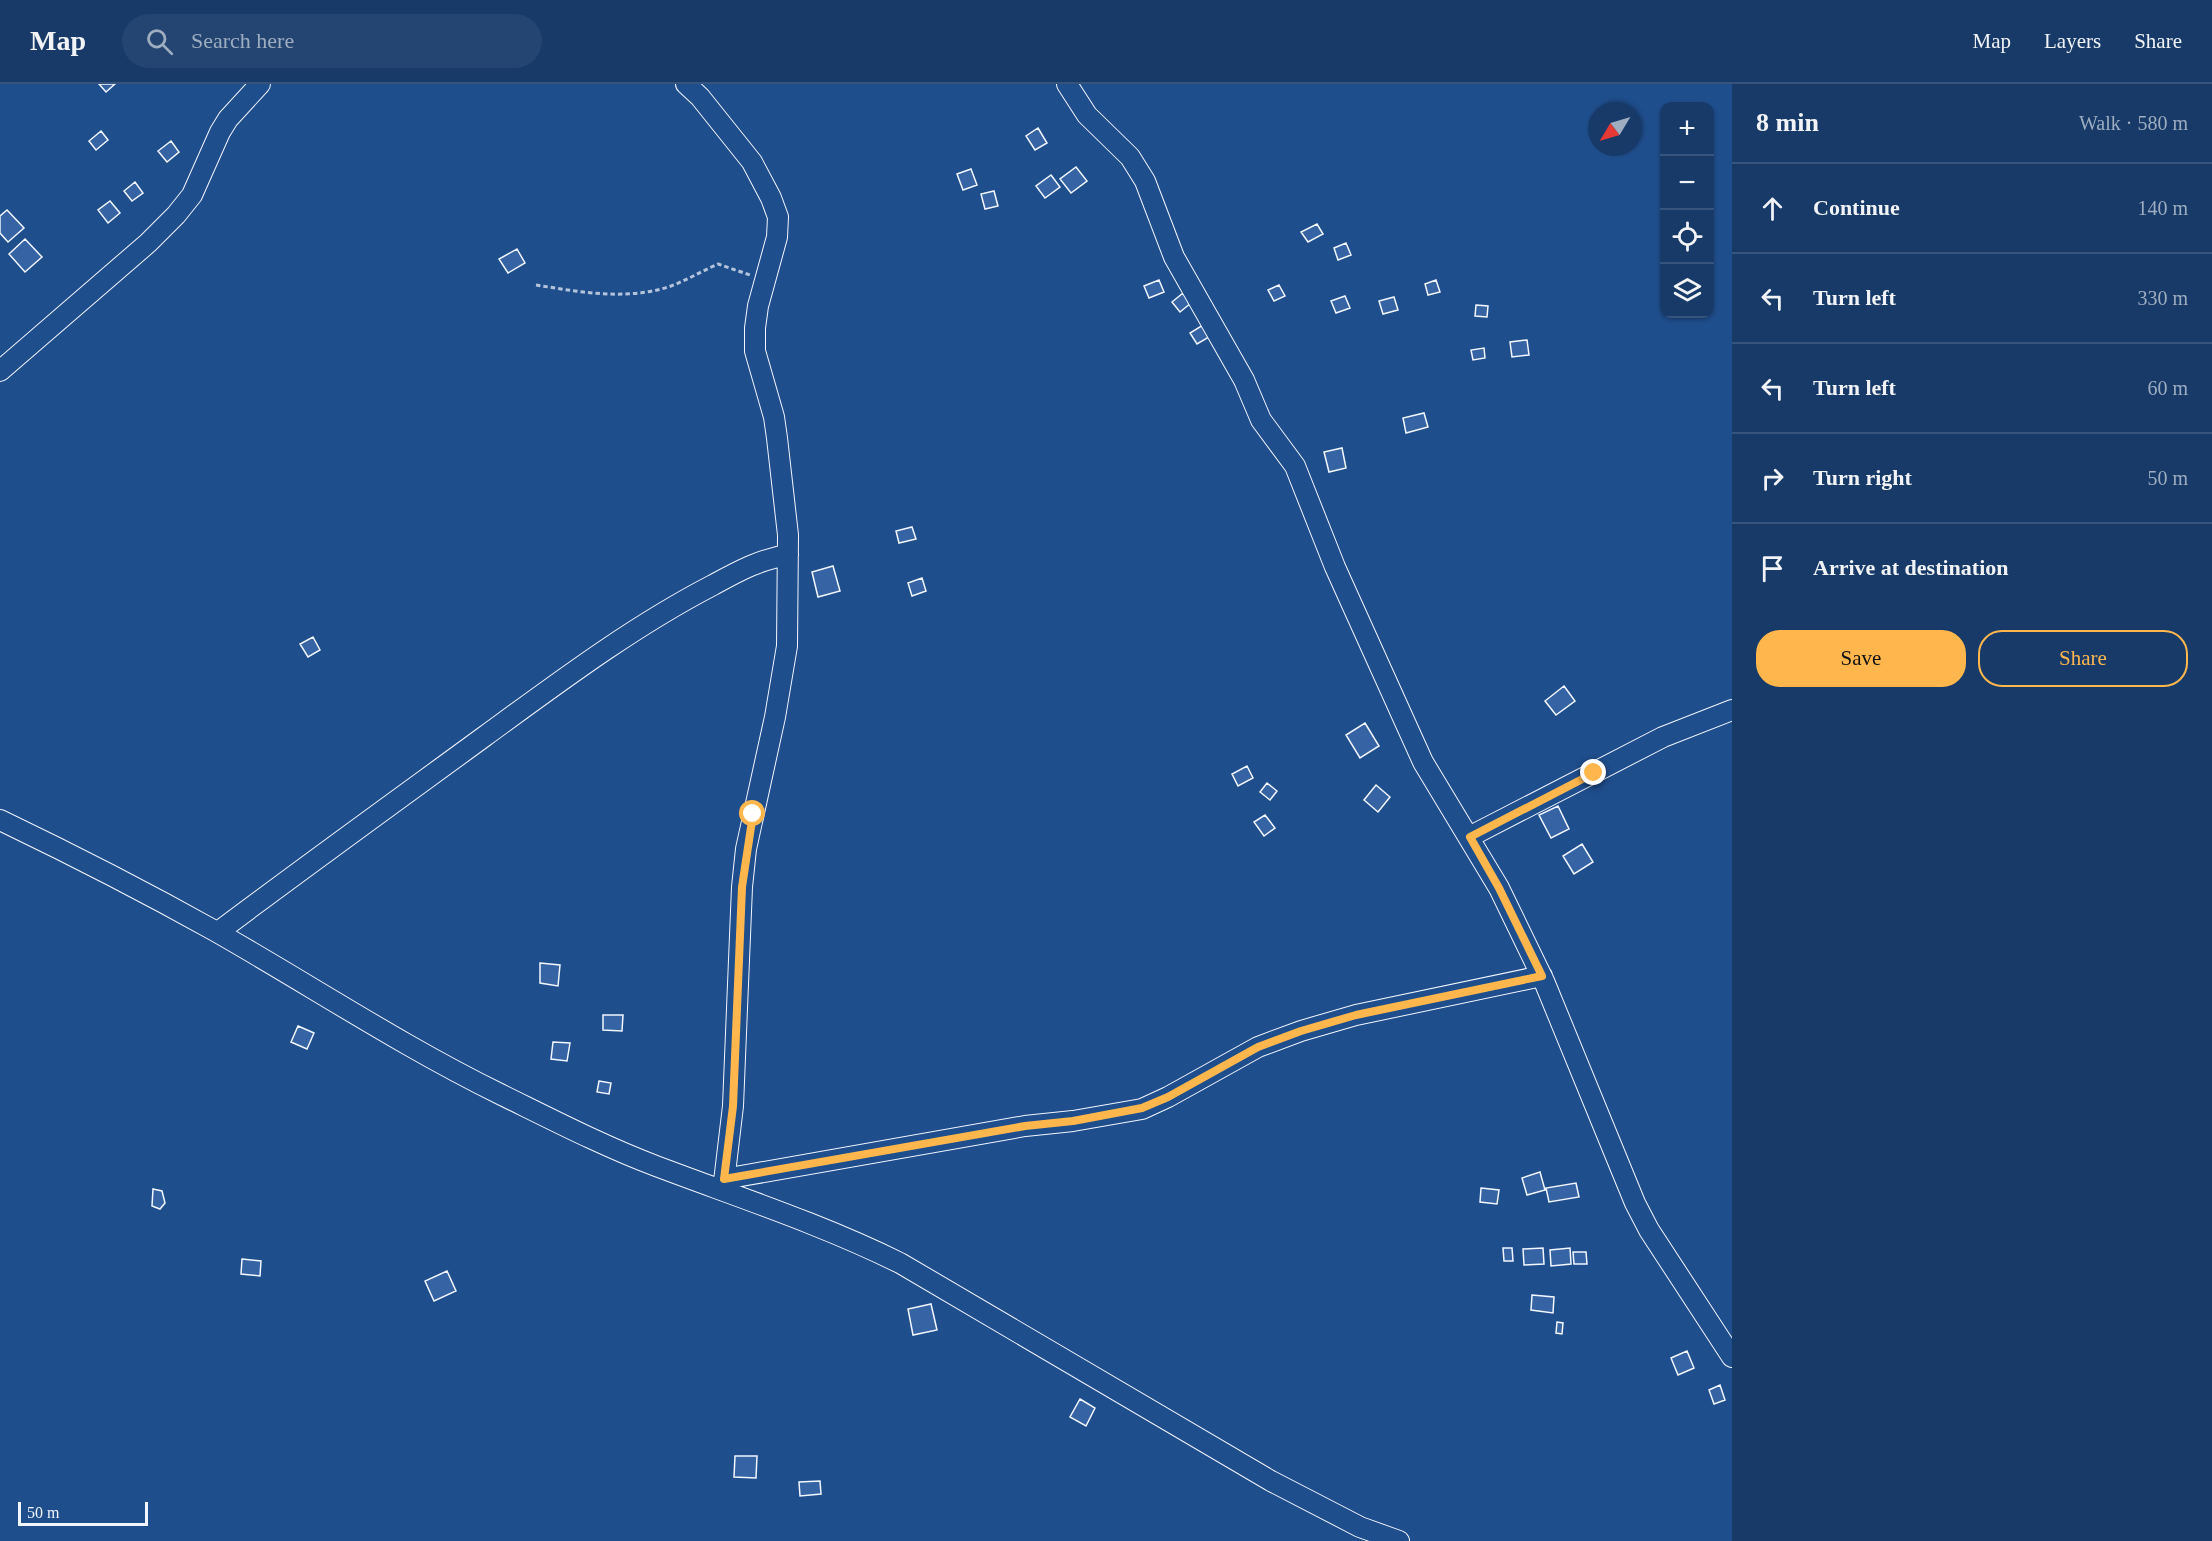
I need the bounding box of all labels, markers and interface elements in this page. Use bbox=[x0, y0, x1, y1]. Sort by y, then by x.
search box bbox=[122, 14, 542, 68]
text: Map bbox=[30, 25, 86, 56]
icon: search bbox=[143, 25, 176, 58]
text: Search here bbox=[191, 28, 294, 53]
text: Map bbox=[1973, 29, 2011, 53]
text: Layers bbox=[2044, 29, 2101, 53]
text: Share bbox=[2134, 29, 2182, 53]
north arrow bbox=[1588, 102, 1642, 156]
map controls bbox=[1660, 102, 1714, 318]
button: + bbox=[1660, 102, 1714, 156]
text: 8 min bbox=[1756, 108, 1819, 137]
text: Walk · 580 m bbox=[2079, 112, 2188, 134]
button: − bbox=[1660, 156, 1714, 210]
icon: ahead bbox=[1756, 192, 1789, 225]
text: Continue bbox=[1813, 195, 1900, 220]
text: 140 m bbox=[2137, 197, 2188, 219]
button: locate bbox=[1660, 210, 1714, 264]
button: layers bbox=[1660, 264, 1714, 318]
icon: left bbox=[1756, 282, 1789, 315]
text: Turn left bbox=[1813, 285, 1896, 310]
text: 330 m bbox=[2137, 287, 2188, 309]
icon: left bbox=[1756, 372, 1789, 405]
text: Turn left bbox=[1813, 375, 1896, 400]
text: 60 m bbox=[2147, 377, 2188, 399]
icon: right bbox=[1756, 462, 1789, 495]
text: Turn right bbox=[1813, 465, 1912, 490]
text: 50 m bbox=[2147, 467, 2188, 489]
icon: arrive bbox=[1756, 552, 1789, 585]
text: Arrive at destination bbox=[1813, 555, 2009, 580]
button: Save bbox=[1756, 630, 1966, 687]
button: Share bbox=[1978, 630, 2188, 687]
route end bbox=[1580, 759, 1606, 785]
route start bbox=[739, 800, 765, 826]
scale bar bbox=[18, 1499, 148, 1526]
text: 50 m bbox=[27, 1504, 59, 1521]

